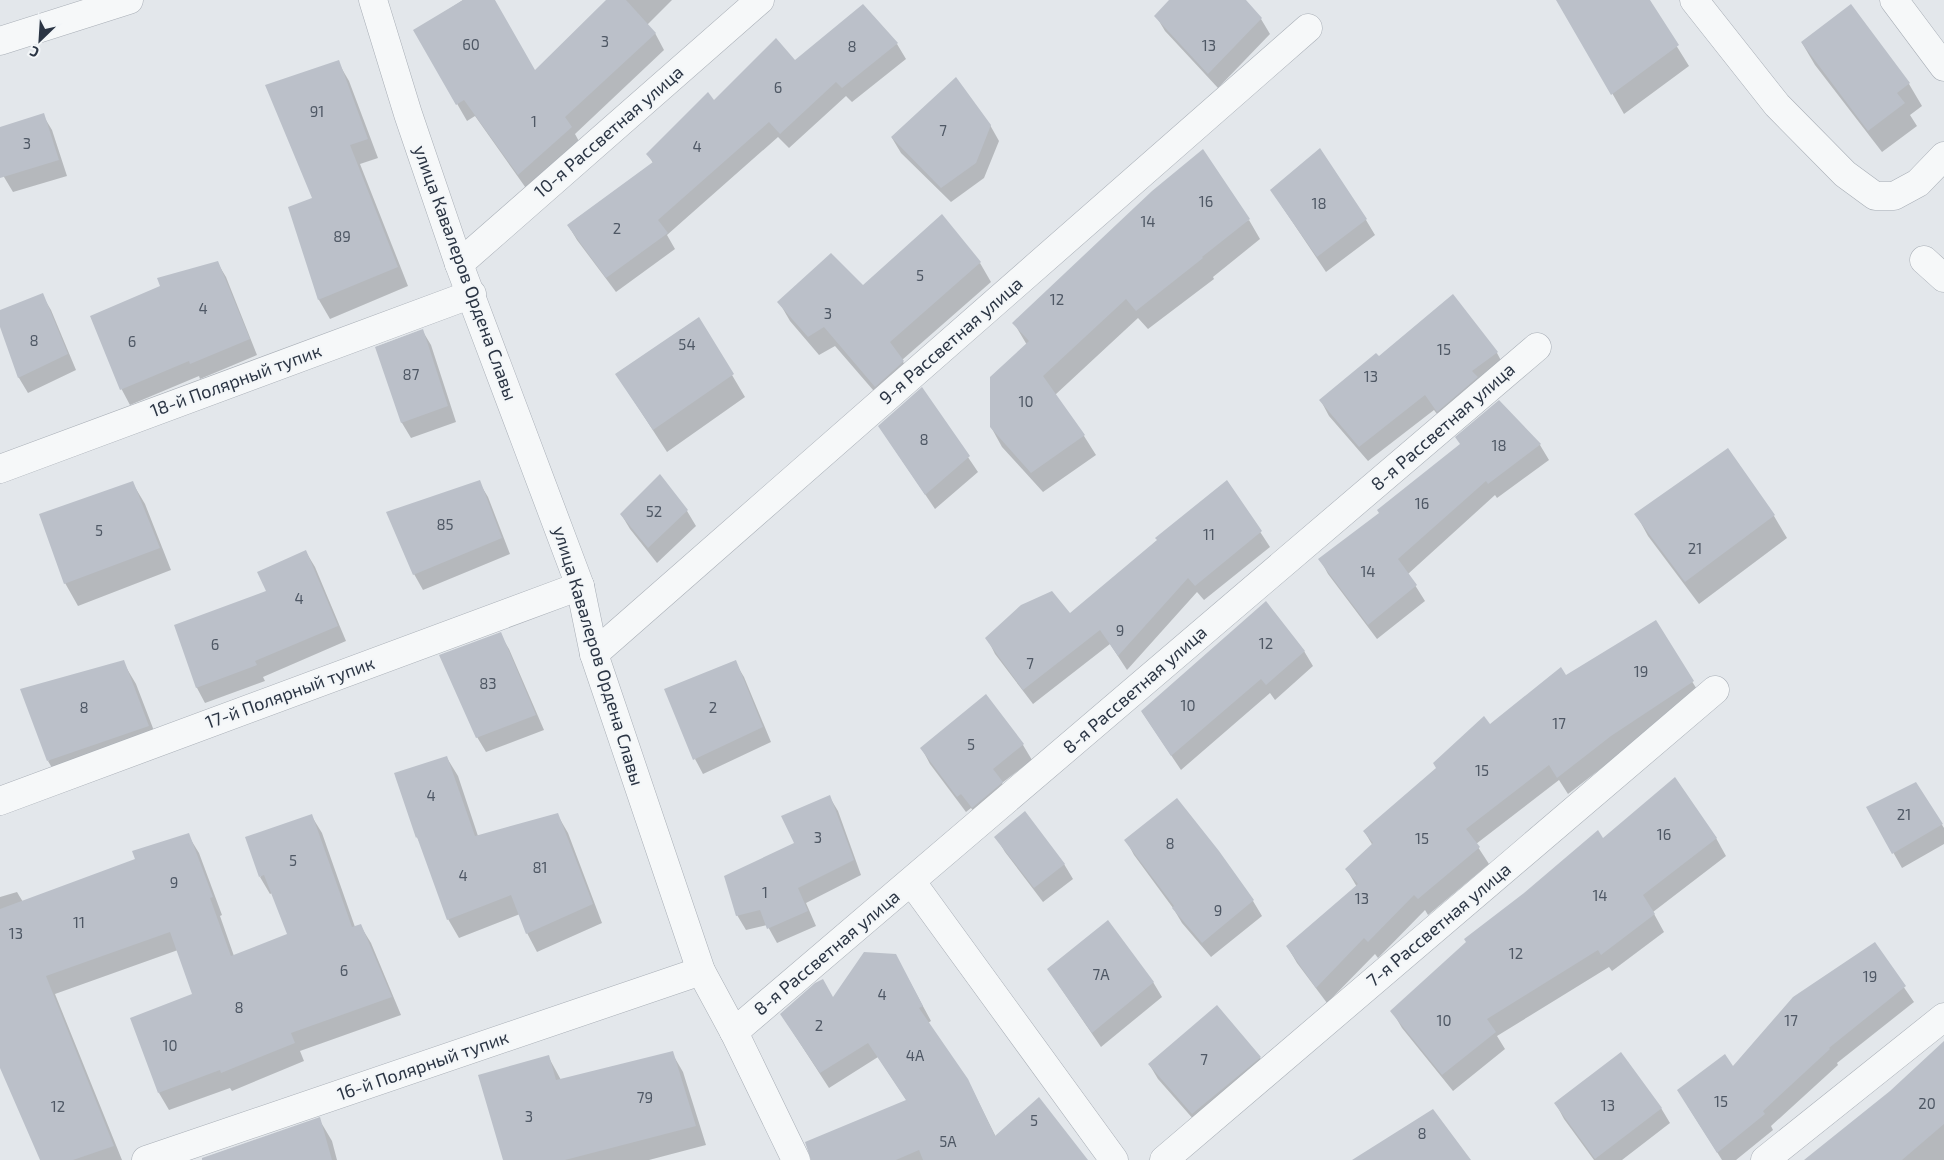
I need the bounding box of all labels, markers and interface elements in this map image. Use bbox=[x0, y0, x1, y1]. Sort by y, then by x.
north arrow bbox=[15, 15, 65, 65]
house number: 3 bbox=[601, 32, 609, 50]
house number: 60 bbox=[462, 35, 480, 53]
house number: 13 bbox=[1202, 36, 1216, 54]
house number: 8 bbox=[847, 37, 857, 55]
text: С bbox=[27, 43, 42, 62]
street label: 10-я Рассветная улица bbox=[529, 60, 687, 202]
house number: 6 bbox=[774, 78, 782, 96]
house number: 91 bbox=[310, 102, 324, 120]
house number: 1 bbox=[531, 112, 537, 130]
house number: 7 bbox=[939, 121, 947, 139]
house number: 3 bbox=[23, 134, 31, 152]
house number: 4 bbox=[692, 137, 702, 155]
street label: улица Кавалеров Ордена Славы bbox=[409, 142, 522, 403]
house number: 16 bbox=[1199, 192, 1213, 210]
house number: 18 bbox=[1311, 194, 1327, 212]
house number: 14 bbox=[1140, 212, 1156, 230]
house number: 2 bbox=[613, 219, 621, 237]
house number: 89 bbox=[333, 227, 351, 245]
house number: 5 bbox=[916, 266, 924, 284]
street label: 9-я Рассветная улица bbox=[874, 272, 1027, 409]
house number: 12 bbox=[1050, 290, 1064, 308]
house number: 4 bbox=[198, 299, 208, 317]
house number: 3 bbox=[824, 304, 832, 322]
house number: 8 bbox=[29, 331, 39, 349]
house number: 6 bbox=[128, 332, 136, 350]
house number: 54 bbox=[678, 335, 696, 353]
street label: 18-й Полярный тупик bbox=[147, 339, 324, 421]
house number: 15 bbox=[1437, 340, 1451, 358]
street label: 8-я Рассветная улица bbox=[1366, 358, 1519, 495]
house number: 87 bbox=[403, 365, 420, 383]
house number: 13 bbox=[1364, 367, 1378, 385]
house number: 10 bbox=[1018, 392, 1034, 410]
house number: 8 bbox=[919, 430, 929, 448]
house number: 18 bbox=[1491, 436, 1507, 454]
house number: 16 bbox=[1415, 494, 1429, 512]
house number: 52 bbox=[646, 502, 662, 520]
house number: 85 bbox=[436, 515, 454, 533]
house number: 5 bbox=[95, 521, 103, 539]
street label: улица Кавалеров Ордена Славы bbox=[549, 523, 649, 788]
house number: 11 bbox=[1203, 525, 1215, 543]
house number: 21 bbox=[1688, 539, 1702, 557]
house number: 14 bbox=[1360, 562, 1376, 580]
house number: 4 bbox=[294, 589, 304, 607]
street label: 8-я Рассветная улица bbox=[1058, 621, 1211, 758]
house number: 9 bbox=[1116, 621, 1124, 639]
house number: 12 bbox=[1259, 634, 1273, 652]
house number: 6 bbox=[211, 635, 219, 653]
street label: 17-й Полярный тупик bbox=[202, 651, 377, 733]
house number: 7 bbox=[1026, 654, 1034, 672]
house number: 19 bbox=[1634, 662, 1648, 680]
house number: 83 bbox=[479, 674, 497, 692]
house number: 10 bbox=[1180, 696, 1196, 714]
house number: 8 bbox=[79, 698, 89, 716]
house number: 2 bbox=[709, 698, 717, 716]
house number: 17 bbox=[1552, 714, 1566, 732]
house number: 5 bbox=[967, 735, 975, 753]
house number: 15 bbox=[1475, 761, 1489, 779]
house number: 4 bbox=[426, 786, 436, 804]
house number: 21 bbox=[1897, 805, 1911, 823]
house number: 16 bbox=[1657, 825, 1671, 843]
house number: 3 bbox=[814, 828, 822, 846]
house number: 15 bbox=[1415, 829, 1429, 847]
house number: 8 bbox=[1165, 834, 1175, 852]
house number: 5 bbox=[289, 851, 297, 869]
street label: 7-я Рассветная улица bbox=[1362, 857, 1515, 991]
house number: 81 bbox=[532, 858, 548, 876]
house number: 4 bbox=[458, 866, 468, 884]
house number: 9 bbox=[170, 873, 178, 891]
house number: 1 bbox=[762, 883, 768, 901]
street label: 8-я Рассветная улица bbox=[749, 885, 904, 1020]
house number: 14 bbox=[1592, 886, 1608, 904]
house number: 13 bbox=[1355, 889, 1369, 907]
house number: 9 bbox=[1214, 901, 1222, 919]
house number: 11 bbox=[73, 913, 85, 931]
house number: 13 bbox=[9, 924, 23, 942]
house number: 12 bbox=[1509, 944, 1523, 962]
house number: 6 bbox=[340, 961, 348, 979]
house number: 7А bbox=[1092, 965, 1110, 983]
house number: 19 bbox=[1863, 967, 1877, 985]
house number: 4 bbox=[877, 985, 887, 1003]
house number: 8 bbox=[234, 998, 244, 1016]
house number: 10 bbox=[1436, 1011, 1452, 1029]
house number: 17 bbox=[1784, 1011, 1798, 1029]
house number: 2 bbox=[815, 1016, 823, 1034]
street label: 16-й Полярный тупик bbox=[334, 1025, 512, 1105]
house number: 10 bbox=[162, 1036, 178, 1054]
house number: 4А bbox=[906, 1046, 925, 1064]
house number: 7 bbox=[1200, 1050, 1208, 1068]
house number: 79 bbox=[637, 1088, 653, 1106]
house number: 15 bbox=[1714, 1092, 1728, 1110]
house number: 20 bbox=[1918, 1094, 1936, 1112]
house number: 13 bbox=[1601, 1096, 1615, 1114]
house number: 12 bbox=[51, 1097, 65, 1115]
house number: 3 bbox=[525, 1107, 533, 1125]
house number: 5 bbox=[1030, 1111, 1038, 1129]
house number: 8 bbox=[1417, 1124, 1427, 1142]
house number: 5А bbox=[939, 1132, 957, 1150]

